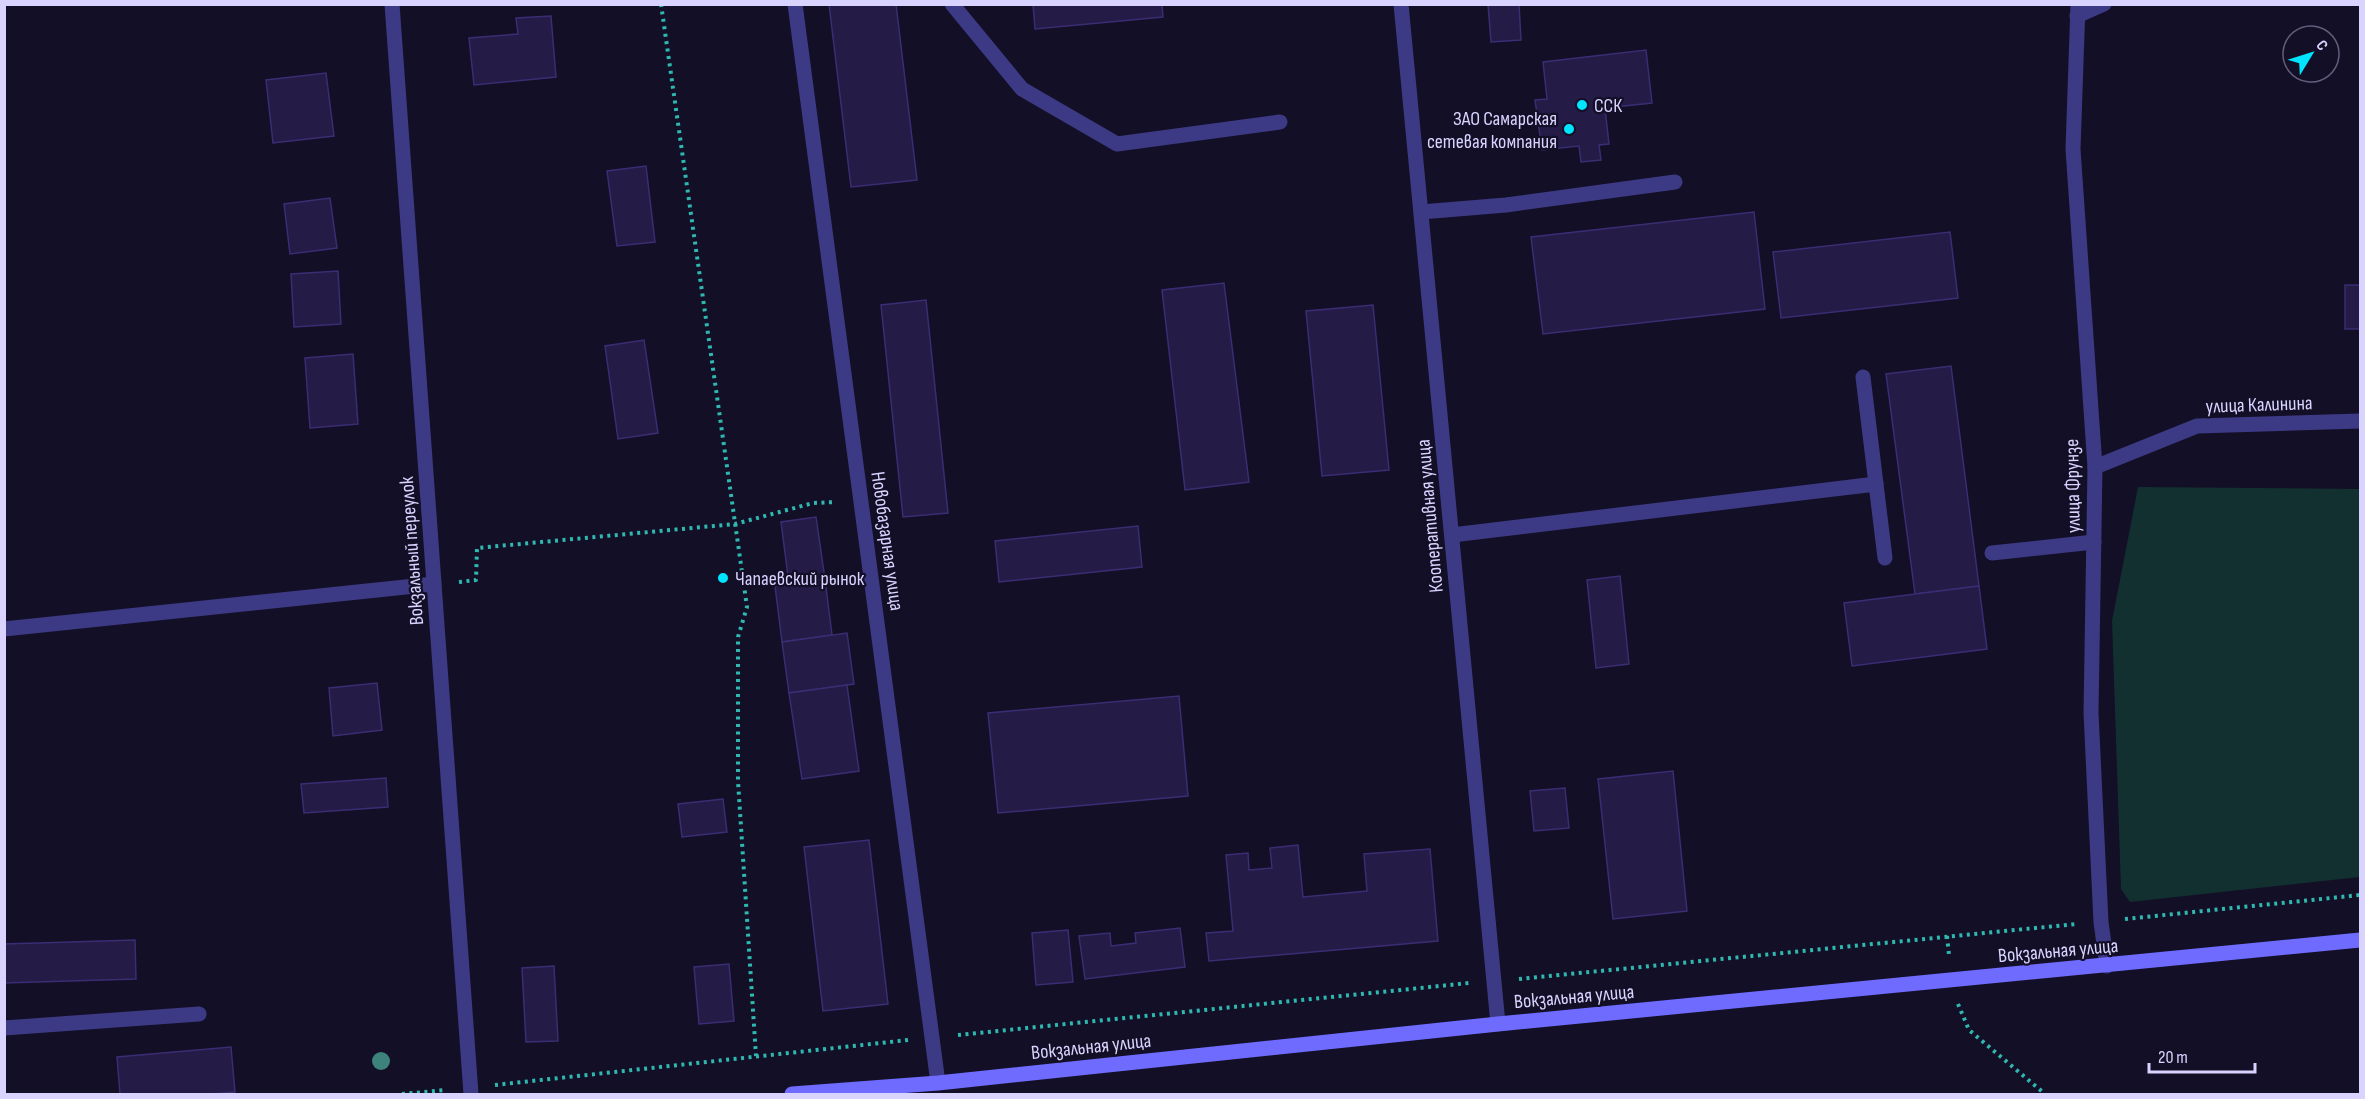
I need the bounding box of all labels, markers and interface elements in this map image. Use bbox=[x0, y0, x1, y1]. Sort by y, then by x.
north arrow bbox=[2281, 24, 2341, 84]
text: С bbox=[2312, 37, 2332, 55]
place label: ССК bbox=[1594, 94, 1622, 118]
marker: ССК bbox=[1575, 98, 1589, 112]
place label: ЗАО Самарская сетевая компания bbox=[1427, 107, 1557, 154]
marker: ЗАО Самарская сетевая компания bbox=[1562, 122, 1576, 136]
street label: улица Калинина bbox=[2205, 391, 2313, 419]
street label: Кооперативная улица bbox=[1411, 438, 1449, 593]
street label: улица Фрунзе bbox=[2060, 439, 2086, 533]
street label: Новобазарная улица bbox=[865, 470, 909, 612]
street label: Вокзальный переулок bbox=[395, 475, 429, 626]
place label: Чапаевский рынок bbox=[735, 567, 865, 591]
marker: Чапаевский рынок bbox=[716, 571, 730, 585]
street label: Вокзальная улица bbox=[1997, 934, 2119, 968]
street label: Вокзальная улица bbox=[1513, 980, 1635, 1014]
street label: Вокзальная улица bbox=[1030, 1029, 1152, 1065]
scale bar bbox=[2149, 1036, 2256, 1074]
text: 20 m bbox=[2158, 1047, 2188, 1068]

